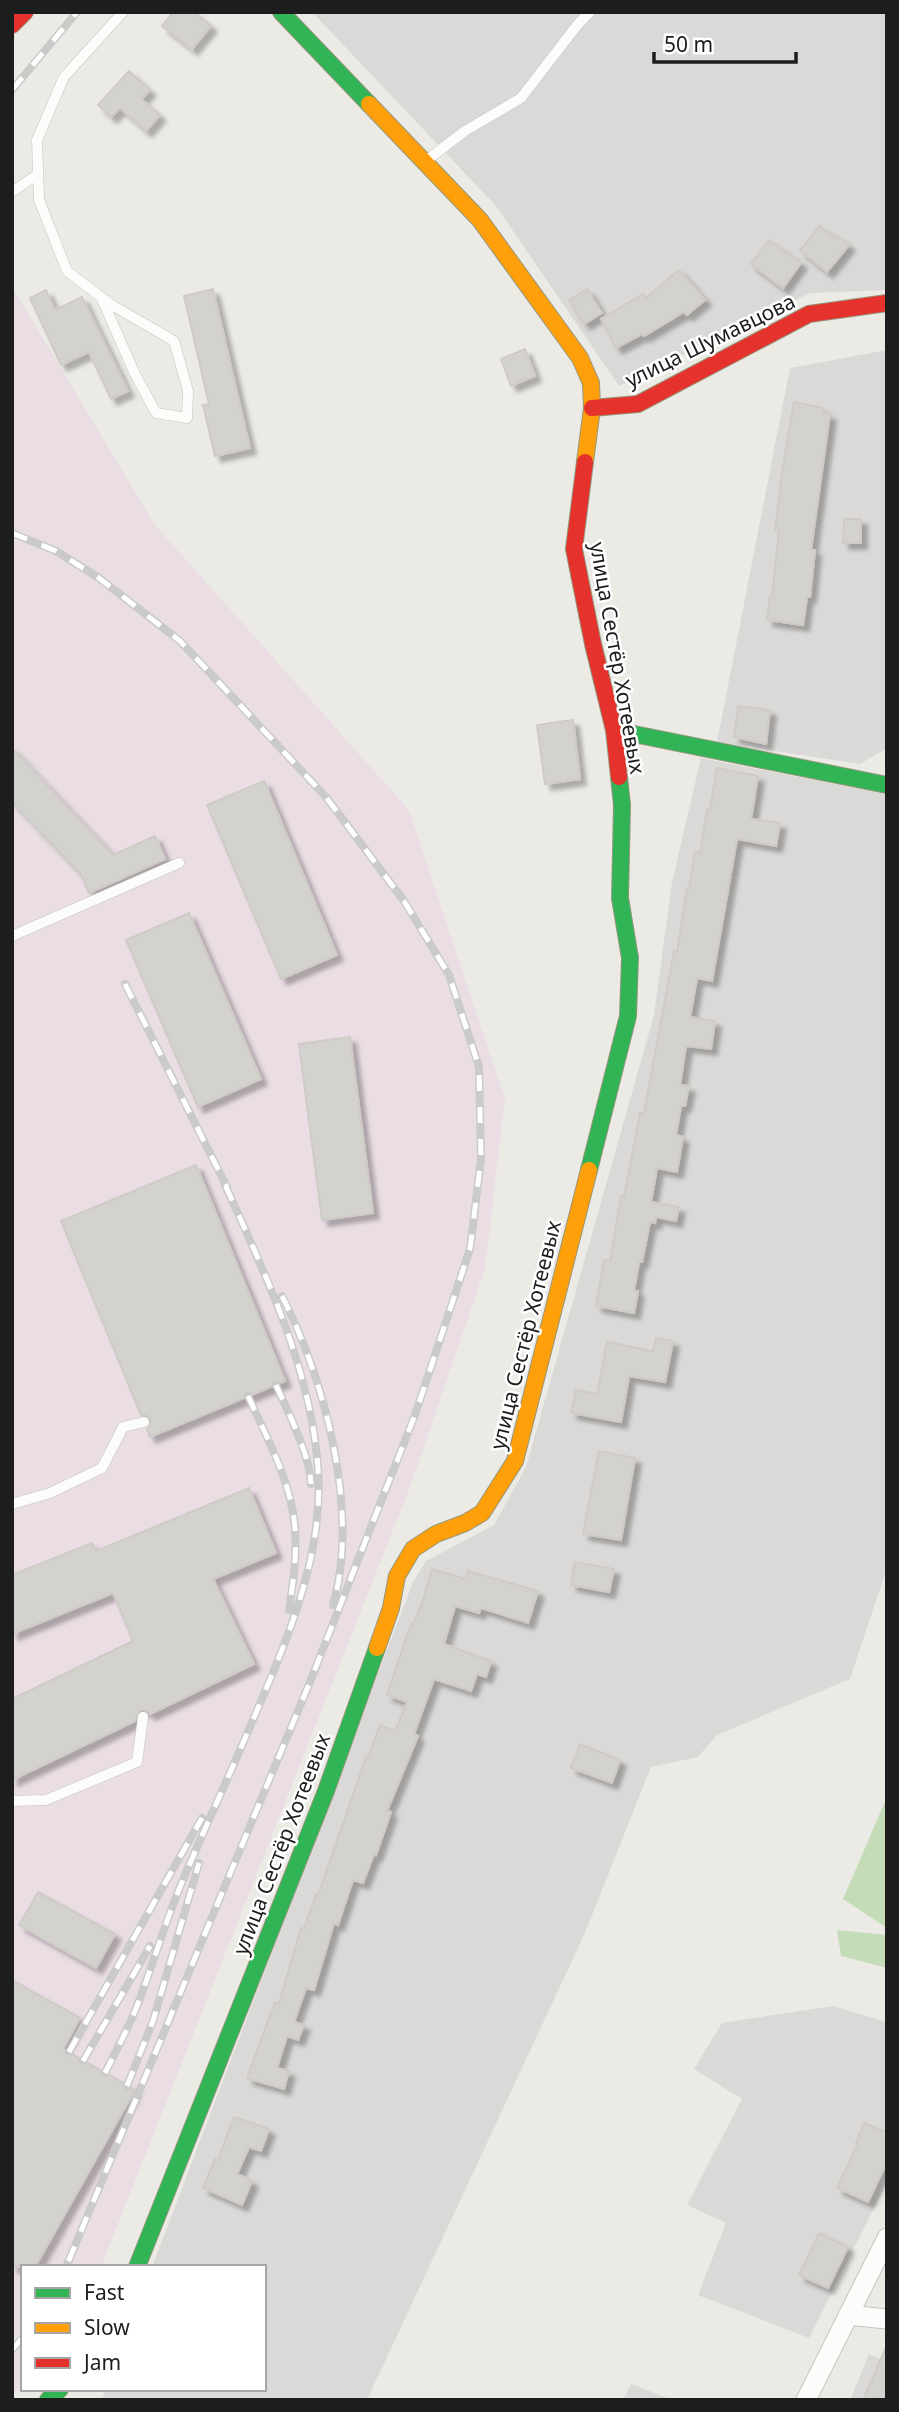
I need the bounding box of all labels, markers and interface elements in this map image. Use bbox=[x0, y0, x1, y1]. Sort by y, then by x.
scale bar bbox=[654, 21, 796, 65]
text: 50 m bbox=[664, 30, 713, 58]
street label: улица Шумавцова bbox=[620, 287, 800, 393]
street label: улица Сестёр Хотеевых bbox=[584, 540, 652, 776]
street label: улица Сестёр Хотеевых bbox=[483, 1217, 567, 1452]
street label: улица Сестёр Хотеевых bbox=[226, 1729, 336, 1959]
legend bbox=[21, 2265, 266, 2391]
text: Fast bbox=[84, 2278, 125, 2306]
text: Slow bbox=[84, 2313, 130, 2341]
text: Jam bbox=[82, 2348, 121, 2376]

